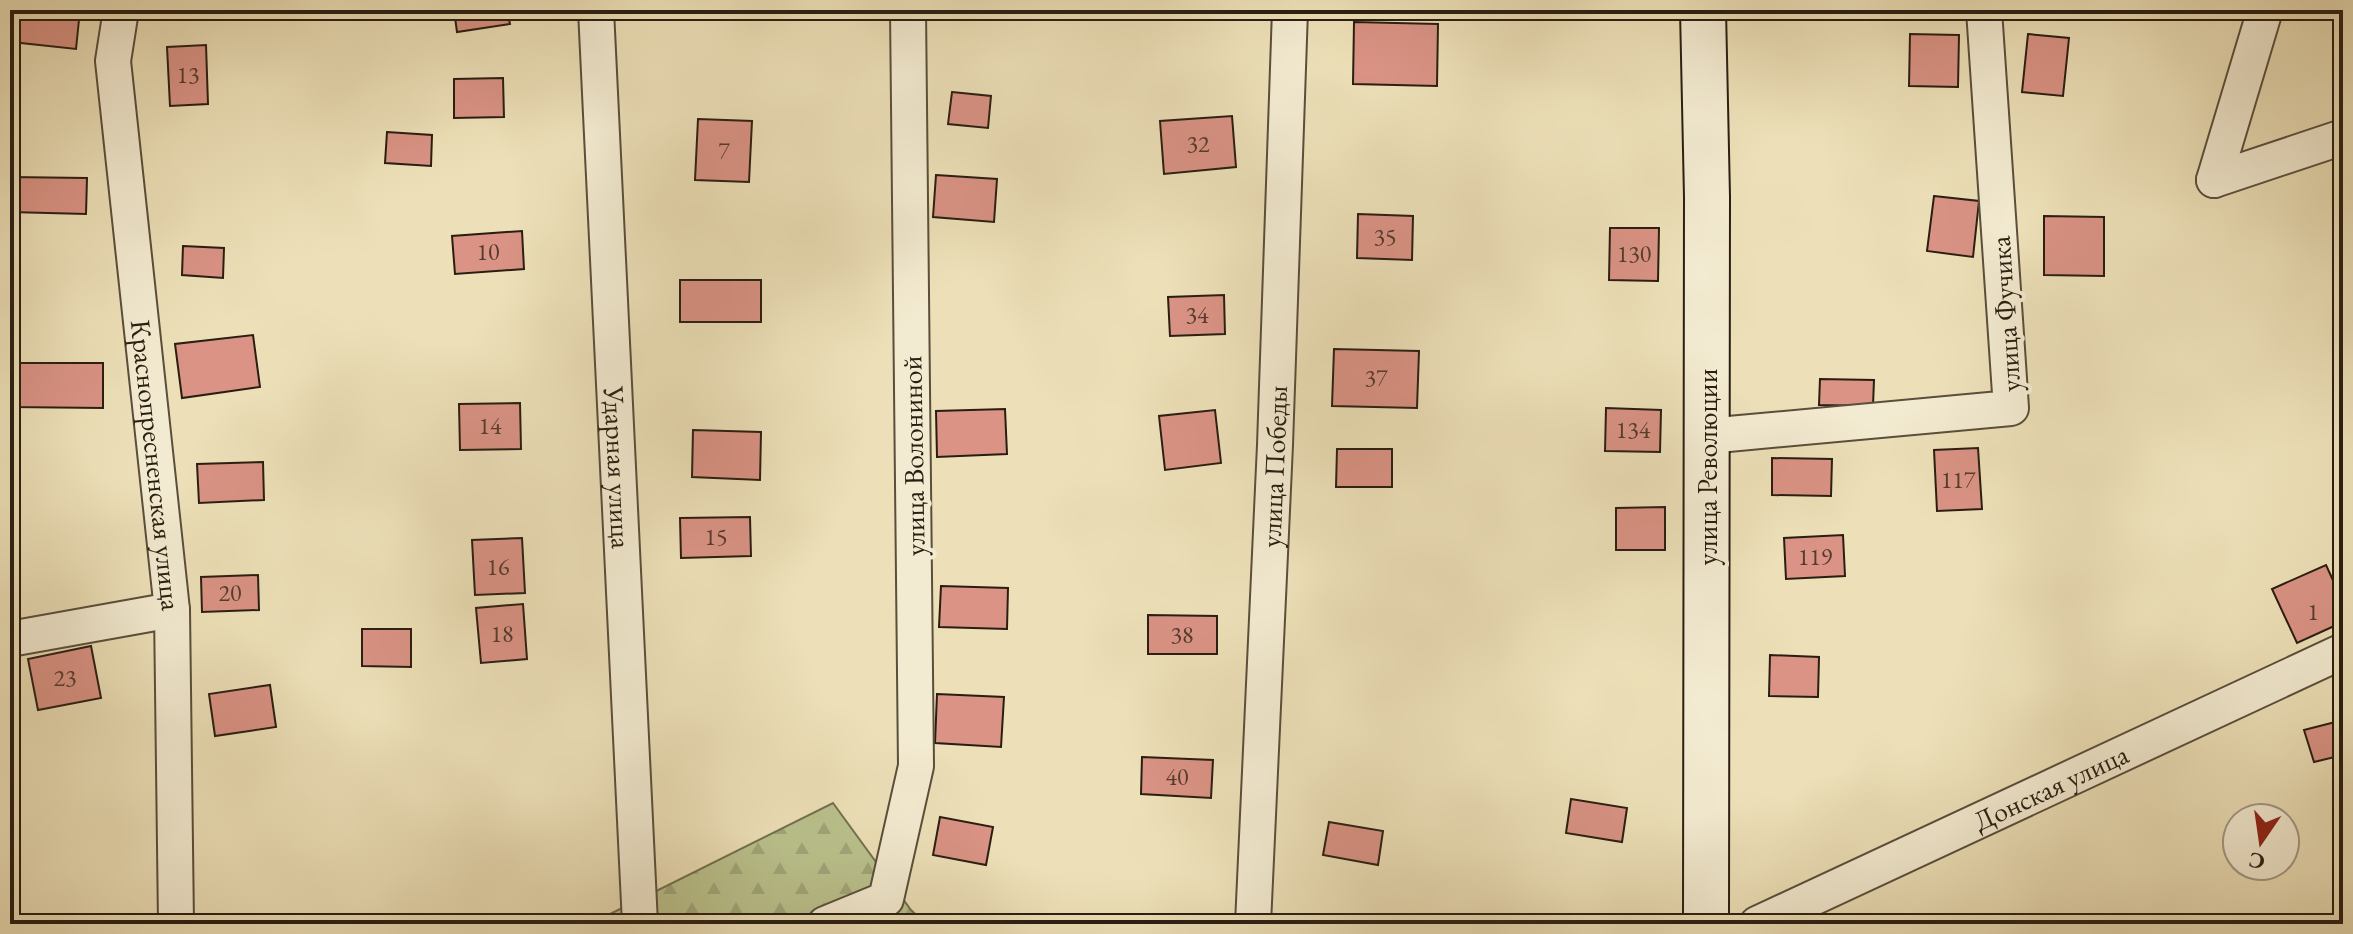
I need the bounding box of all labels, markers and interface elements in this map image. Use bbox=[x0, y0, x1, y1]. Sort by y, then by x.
house number: 13 bbox=[176, 59, 200, 90]
house number: 32 bbox=[1186, 128, 1210, 159]
house number: 7 bbox=[718, 135, 730, 166]
house number: 35 bbox=[1373, 221, 1397, 252]
street label: улица Фучика bbox=[1982, 234, 2028, 393]
house number: 10 bbox=[476, 236, 500, 267]
house number: 130 bbox=[1617, 238, 1651, 269]
house number: 34 bbox=[1185, 299, 1209, 330]
street label: Краснопресненская улица bbox=[123, 318, 190, 613]
street label: улица Волониной bbox=[893, 355, 933, 557]
house number: 37 bbox=[1364, 362, 1388, 393]
street label: улица Революции bbox=[1689, 368, 1725, 565]
street label: Ударная улица bbox=[596, 384, 640, 550]
street label: улица Победы bbox=[1252, 385, 1295, 548]
house number: 14 bbox=[478, 410, 502, 441]
house number: 134 bbox=[1616, 414, 1651, 445]
house number: 117 bbox=[1941, 464, 1976, 495]
house number: 15 bbox=[704, 521, 728, 552]
house number: 119 bbox=[1798, 541, 1833, 572]
house number: 16 bbox=[486, 551, 510, 582]
house number: 20 bbox=[218, 577, 242, 608]
house number: 1 bbox=[2307, 596, 2319, 627]
house number: 18 bbox=[490, 618, 514, 649]
house number: 38 bbox=[1170, 619, 1194, 650]
house number: 23 bbox=[53, 662, 77, 693]
street label: Донская улица bbox=[1967, 735, 2135, 839]
house number: 40 bbox=[1165, 761, 1189, 792]
north arrow bbox=[2221, 802, 2301, 882]
text: С bbox=[2246, 845, 2267, 877]

